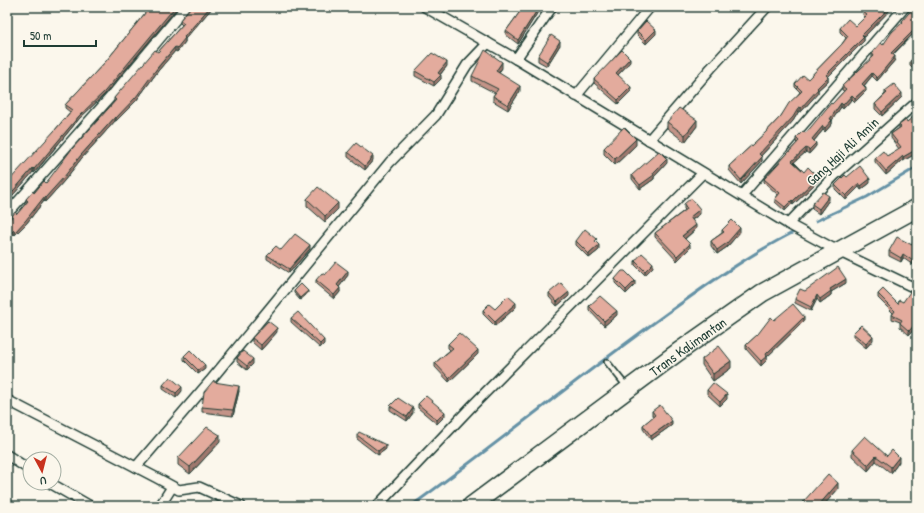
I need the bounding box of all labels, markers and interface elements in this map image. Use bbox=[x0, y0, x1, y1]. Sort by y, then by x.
scale bar bbox=[24, 22, 96, 48]
text: 50 m bbox=[30, 27, 51, 44]
street label: Gang Haji Ali Amin bbox=[802, 113, 883, 190]
street label: Trans Kalimantan bbox=[645, 312, 729, 380]
north arrow bbox=[22, 451, 62, 491]
text: U bbox=[39, 474, 47, 488]

